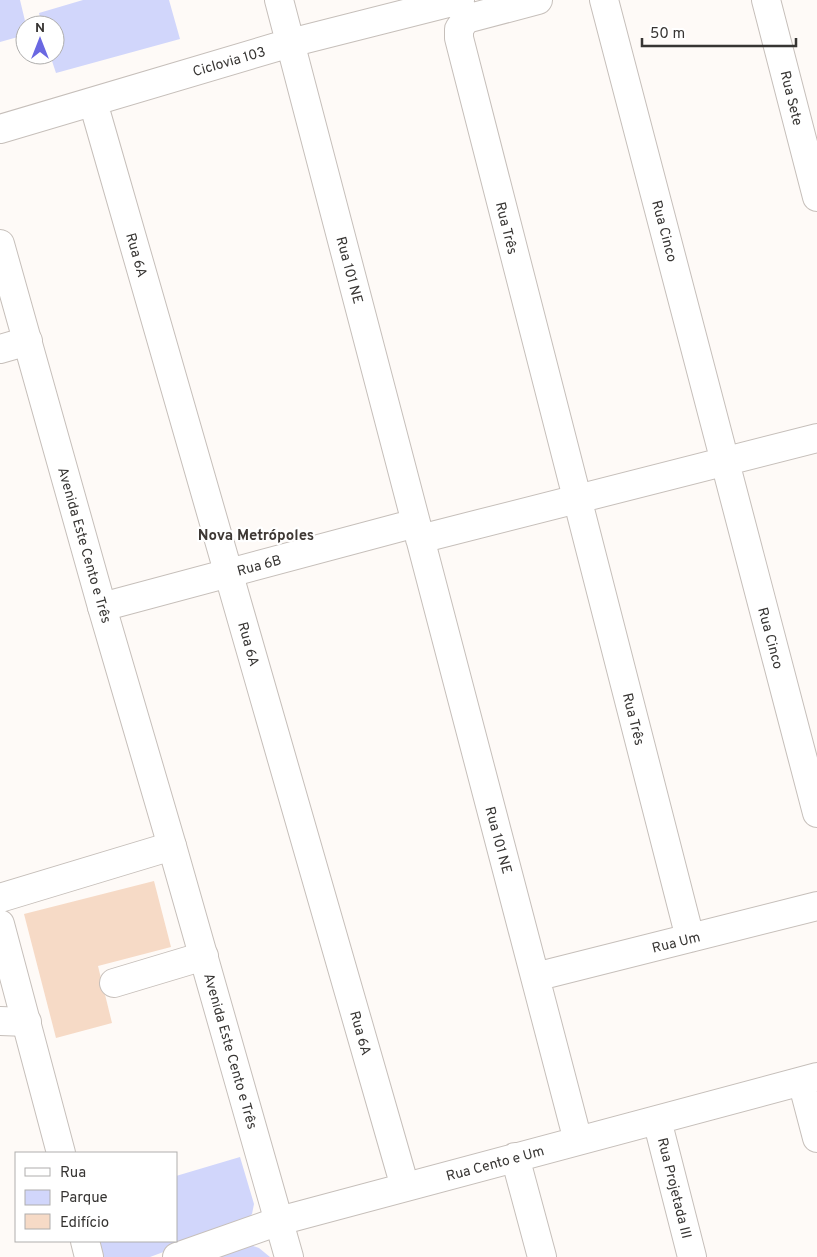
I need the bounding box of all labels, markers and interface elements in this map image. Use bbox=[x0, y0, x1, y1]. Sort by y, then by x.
north arrow bbox=[15, 15, 65, 65]
scale bar bbox=[642, 15, 796, 47]
text: N bbox=[35, 20, 45, 37]
text: 50 m bbox=[650, 25, 685, 44]
street label: Ciclovia 103 bbox=[191, 44, 268, 81]
street label: Rua Sete bbox=[776, 69, 806, 128]
street label: Rua Cinco bbox=[647, 199, 680, 264]
street label: Rua Três bbox=[491, 200, 520, 256]
street label: Rua 6A bbox=[121, 231, 150, 280]
street label: Rua 101 NE bbox=[331, 235, 366, 306]
street label: Avenida Este Cento e Três bbox=[53, 465, 114, 625]
district label: Nova Metrópoles bbox=[198, 527, 314, 546]
street label: Rua 6B bbox=[235, 552, 283, 581]
street label: Rua Cinco bbox=[753, 606, 786, 671]
street label: Rua 6A bbox=[233, 620, 262, 669]
street label: Rua Três bbox=[618, 691, 647, 747]
street label: Rua 101 NE bbox=[480, 805, 515, 876]
street label: Rua Um bbox=[650, 929, 702, 958]
street label: Avenida Este Cento e Três bbox=[199, 971, 260, 1131]
street label: Rua 6A bbox=[345, 1009, 374, 1058]
street label: Rua Projetada III bbox=[653, 1136, 694, 1241]
street label: Rua Cento e Um bbox=[445, 1143, 546, 1186]
legend bbox=[15, 1152, 178, 1242]
text: Rua bbox=[60, 1164, 86, 1183]
text: Parque bbox=[60, 1189, 108, 1208]
text: Edifício bbox=[60, 1214, 109, 1233]

